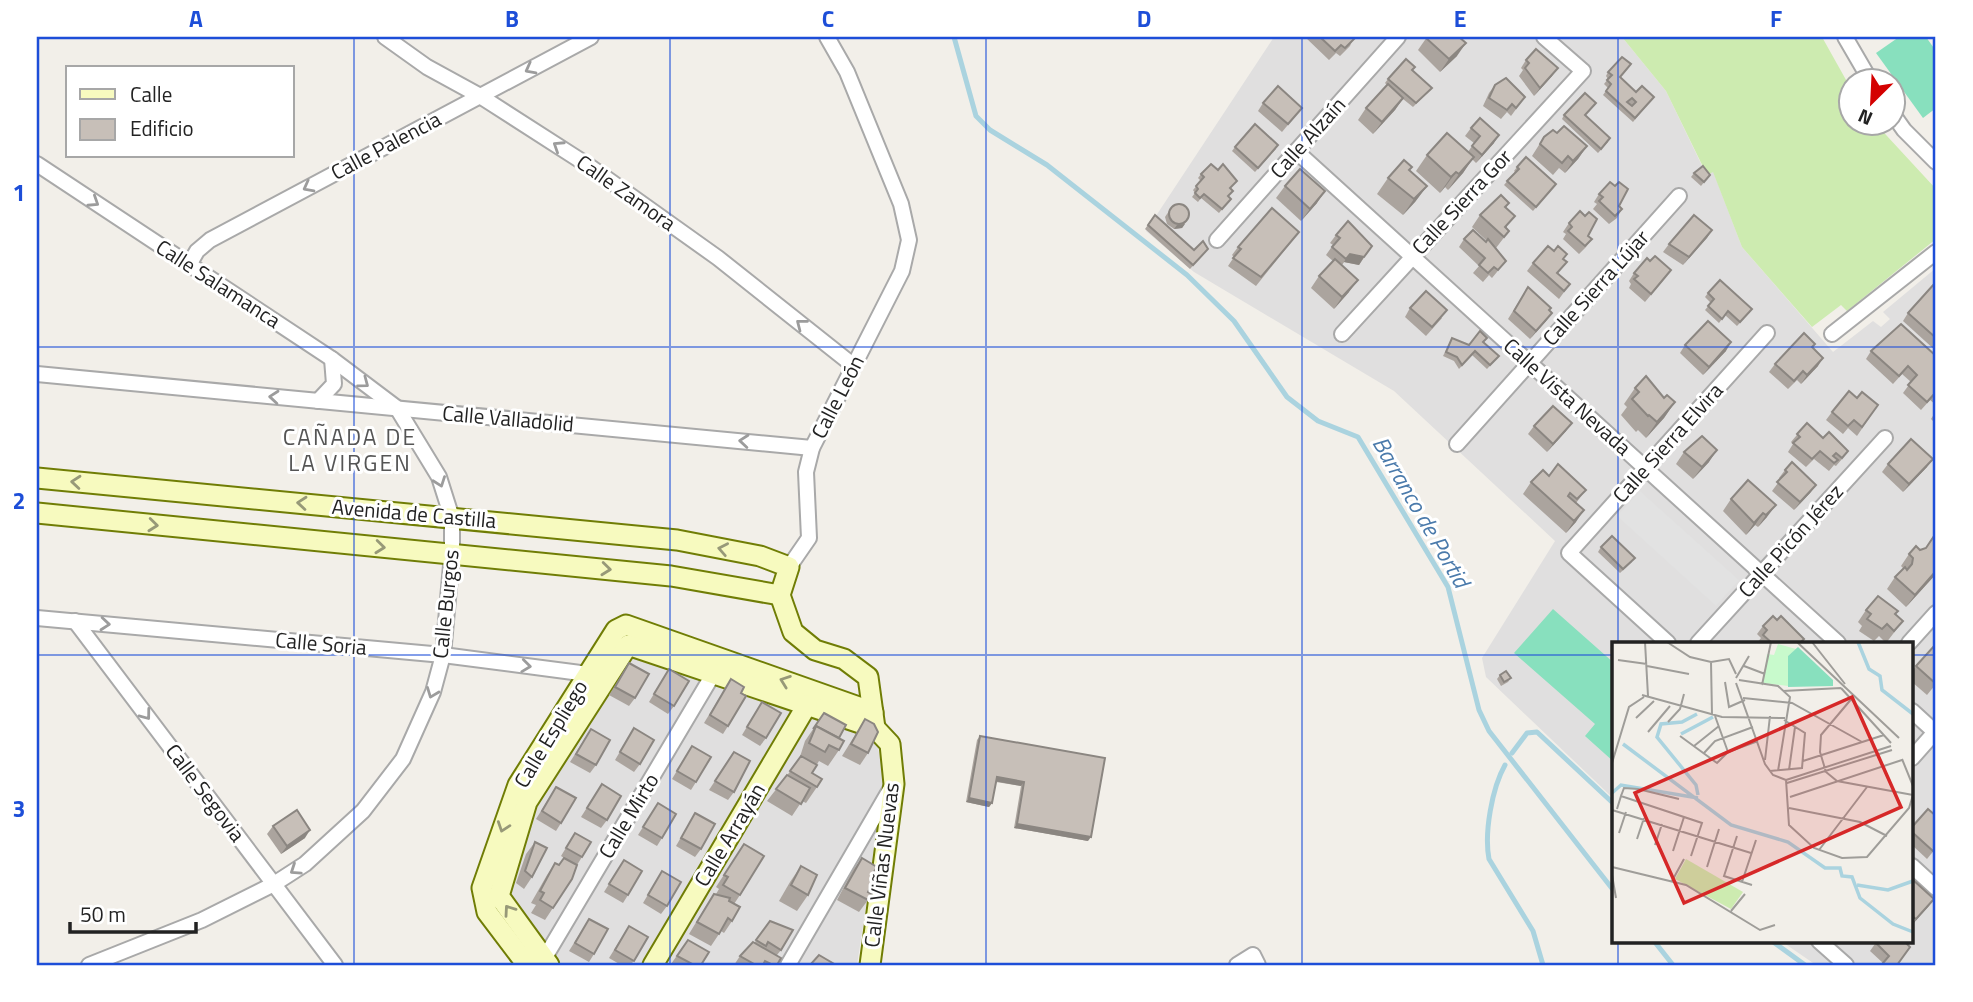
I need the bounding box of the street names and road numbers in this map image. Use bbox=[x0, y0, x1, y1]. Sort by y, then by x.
street label: Calle Alzaín bbox=[1262, 89, 1353, 185]
street label: Calle Palencia bbox=[325, 102, 447, 188]
street label: Calle Sierra Gor bbox=[1404, 141, 1519, 261]
street label: Calle Zamora bbox=[570, 146, 683, 239]
street label: Calle Sierra Lújar bbox=[1534, 222, 1656, 353]
street label: Calle Salamanca bbox=[150, 231, 288, 336]
street label: Calle Vista Nevada bbox=[1497, 330, 1639, 463]
street label: Calle León bbox=[802, 349, 872, 444]
street label: Calle Sierra Elvira bbox=[1604, 375, 1730, 510]
street label: Calle Valladolid bbox=[441, 396, 575, 440]
street label: Calle Picón Jérez bbox=[1730, 476, 1850, 604]
street label: Avenida de Castilla bbox=[330, 490, 498, 536]
street label: Calle Burgos bbox=[423, 548, 467, 660]
street label: Calle Soria bbox=[274, 623, 369, 663]
street label: Calle Espliego bbox=[505, 673, 595, 794]
street label: Calle Segovia bbox=[158, 737, 254, 849]
street label: Calle Mirto bbox=[590, 767, 666, 864]
street label: Calle Arrayán bbox=[686, 776, 773, 892]
street label: Calle Viñas Nuevas bbox=[855, 781, 907, 949]

